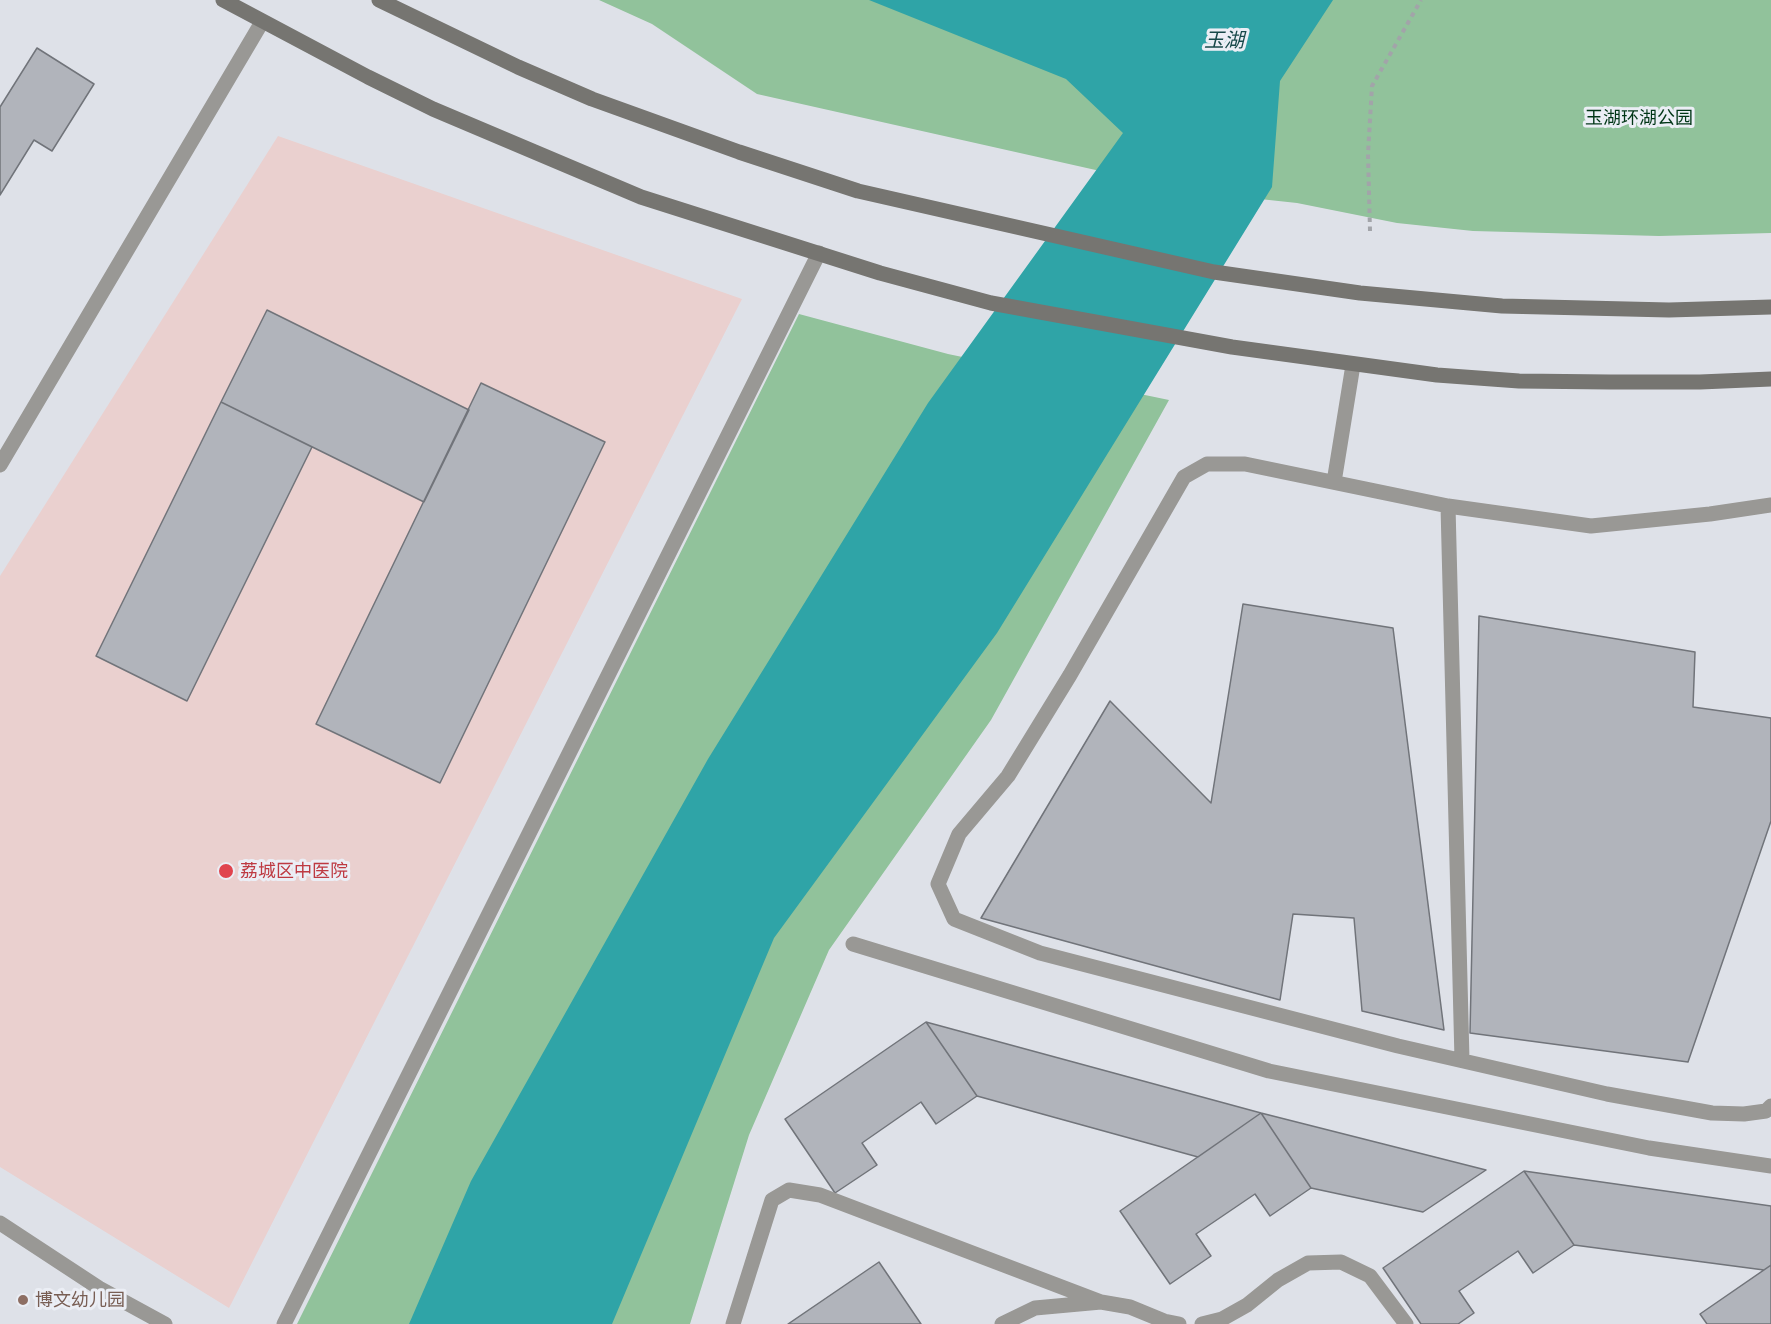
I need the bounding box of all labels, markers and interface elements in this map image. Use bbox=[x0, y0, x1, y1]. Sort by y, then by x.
water label: 玉湖 bbox=[1204, 28, 1244, 52]
park label: 玉湖环湖公园 bbox=[1585, 107, 1693, 129]
place label: 荔城区中医院 bbox=[240, 860, 348, 882]
marker: 荔城区中医院 bbox=[217, 862, 235, 880]
place label: 博文幼儿园 bbox=[35, 1289, 125, 1311]
marker: 博文幼儿园 bbox=[16, 1293, 30, 1307]

